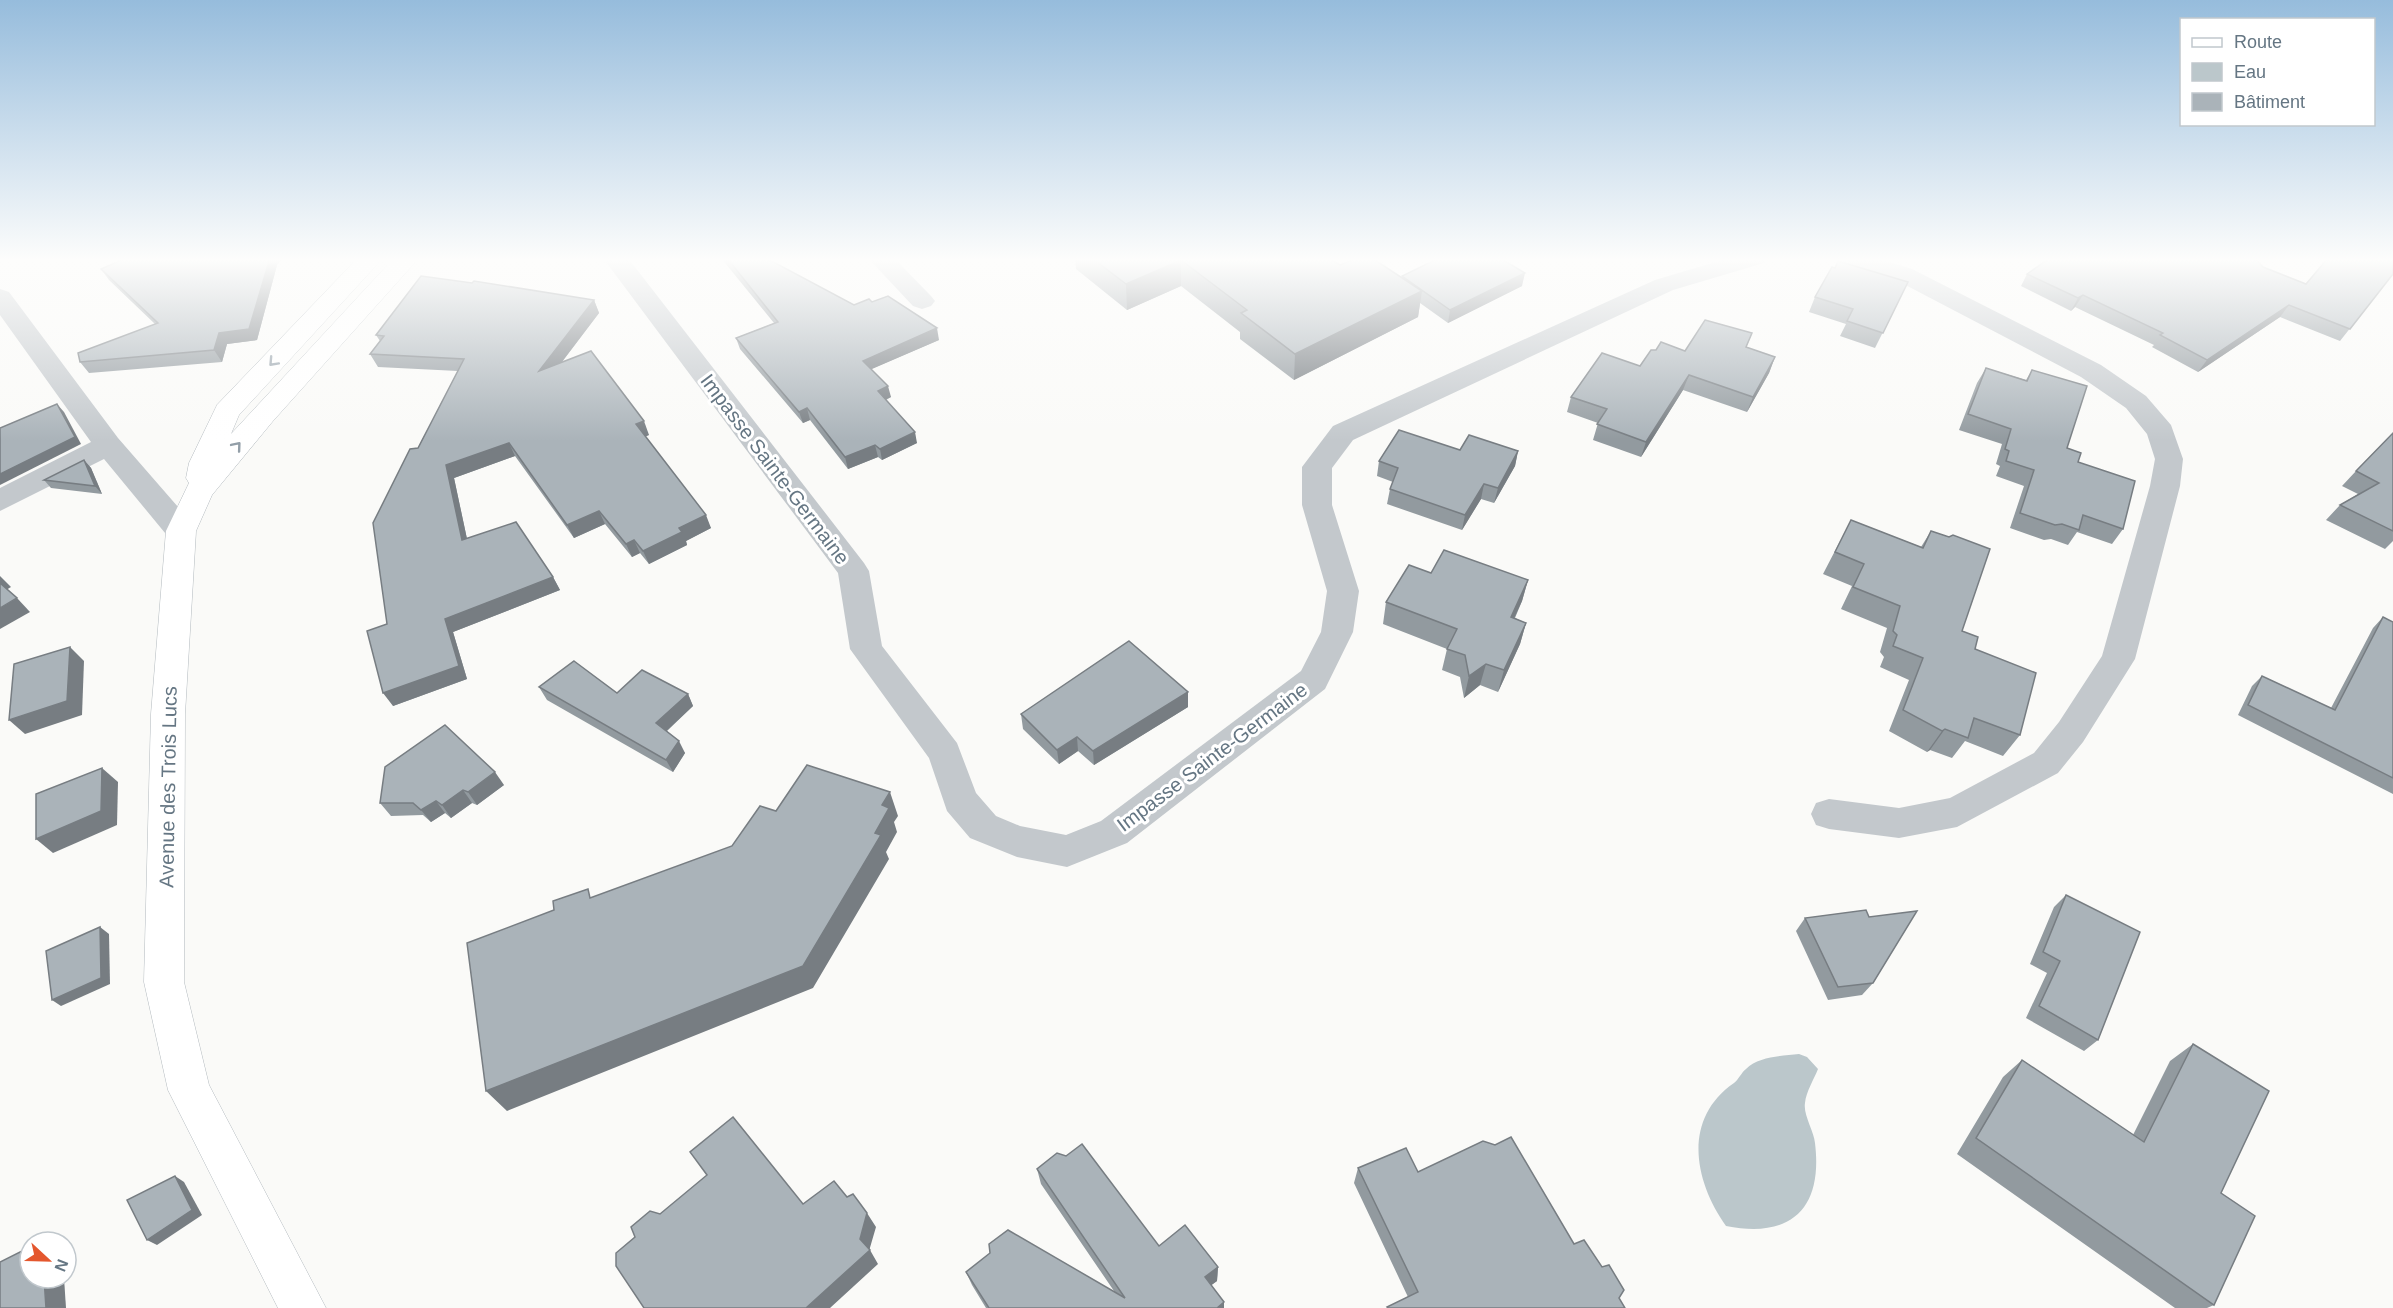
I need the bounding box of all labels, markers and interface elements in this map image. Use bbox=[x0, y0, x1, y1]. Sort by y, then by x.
legend bbox=[2180, 18, 2375, 126]
text: Route bbox=[2234, 32, 2282, 52]
text: Eau bbox=[2234, 62, 2266, 82]
text: Bâtiment bbox=[2234, 92, 2305, 112]
one-way arrow bbox=[270, 354, 281, 365]
street label: Impasse Sainte-Germaine bbox=[696, 370, 854, 568]
one-way arrow bbox=[230, 442, 241, 453]
street label: Impasse Sainte-Germaine bbox=[1113, 678, 1311, 836]
street label: Avenue des Trois Lucs bbox=[155, 686, 181, 888]
north arrow bbox=[18, 1230, 78, 1290]
text: N bbox=[51, 1257, 71, 1274]

